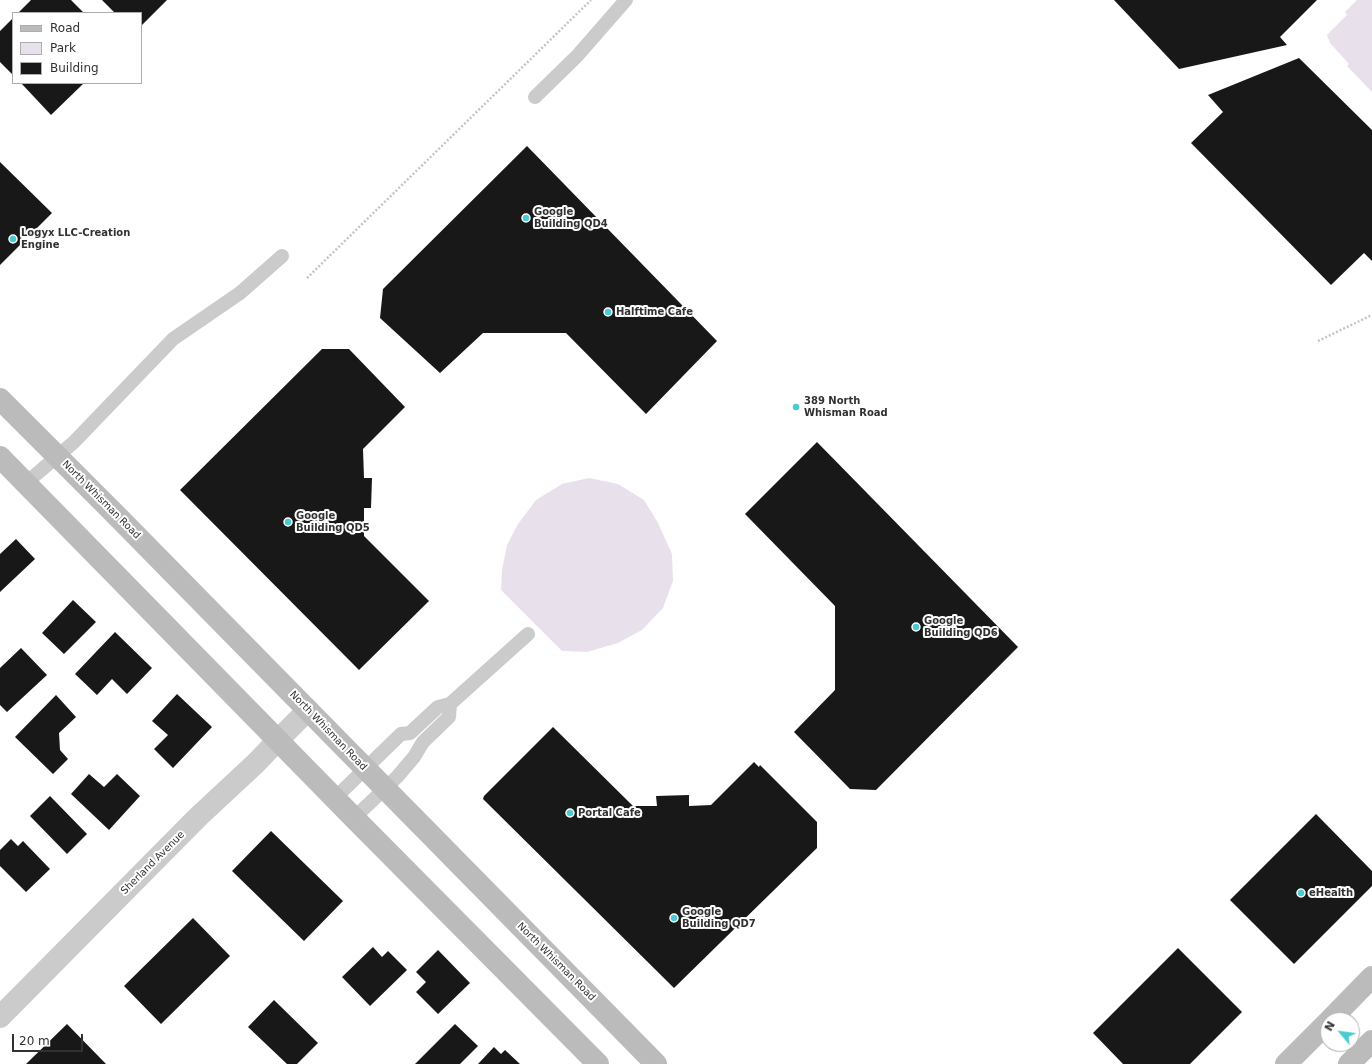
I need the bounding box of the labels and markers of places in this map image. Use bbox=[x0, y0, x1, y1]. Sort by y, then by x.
place label: Google Building QD4 bbox=[534, 206, 608, 230]
marker: Google Building QD4 bbox=[521, 213, 531, 223]
place label: Logyx LLC-Creation Engine bbox=[21, 227, 130, 250]
marker: Logyx LLC-Creation Engine bbox=[8, 234, 18, 244]
place label: Halftime Cafe bbox=[616, 306, 693, 318]
marker: Halftime Cafe bbox=[603, 307, 613, 317]
place label: 389 North Whisman Road bbox=[804, 395, 888, 418]
marker: 389 North Whisman Road bbox=[791, 402, 801, 412]
place label: Google Building QD5 bbox=[296, 510, 370, 534]
marker: Google Building QD5 bbox=[283, 517, 293, 527]
place label: Google Building QD6 bbox=[924, 615, 998, 638]
marker: Google Building QD6 bbox=[911, 622, 921, 632]
place label: Portal Cafe bbox=[578, 807, 641, 819]
marker: Portal Cafe bbox=[565, 808, 575, 818]
place label: eHealth bbox=[1309, 887, 1353, 899]
marker: eHealth bbox=[1296, 888, 1306, 898]
place label: Google Building QD7 bbox=[682, 906, 756, 930]
marker: Google Building QD7 bbox=[669, 913, 679, 923]

